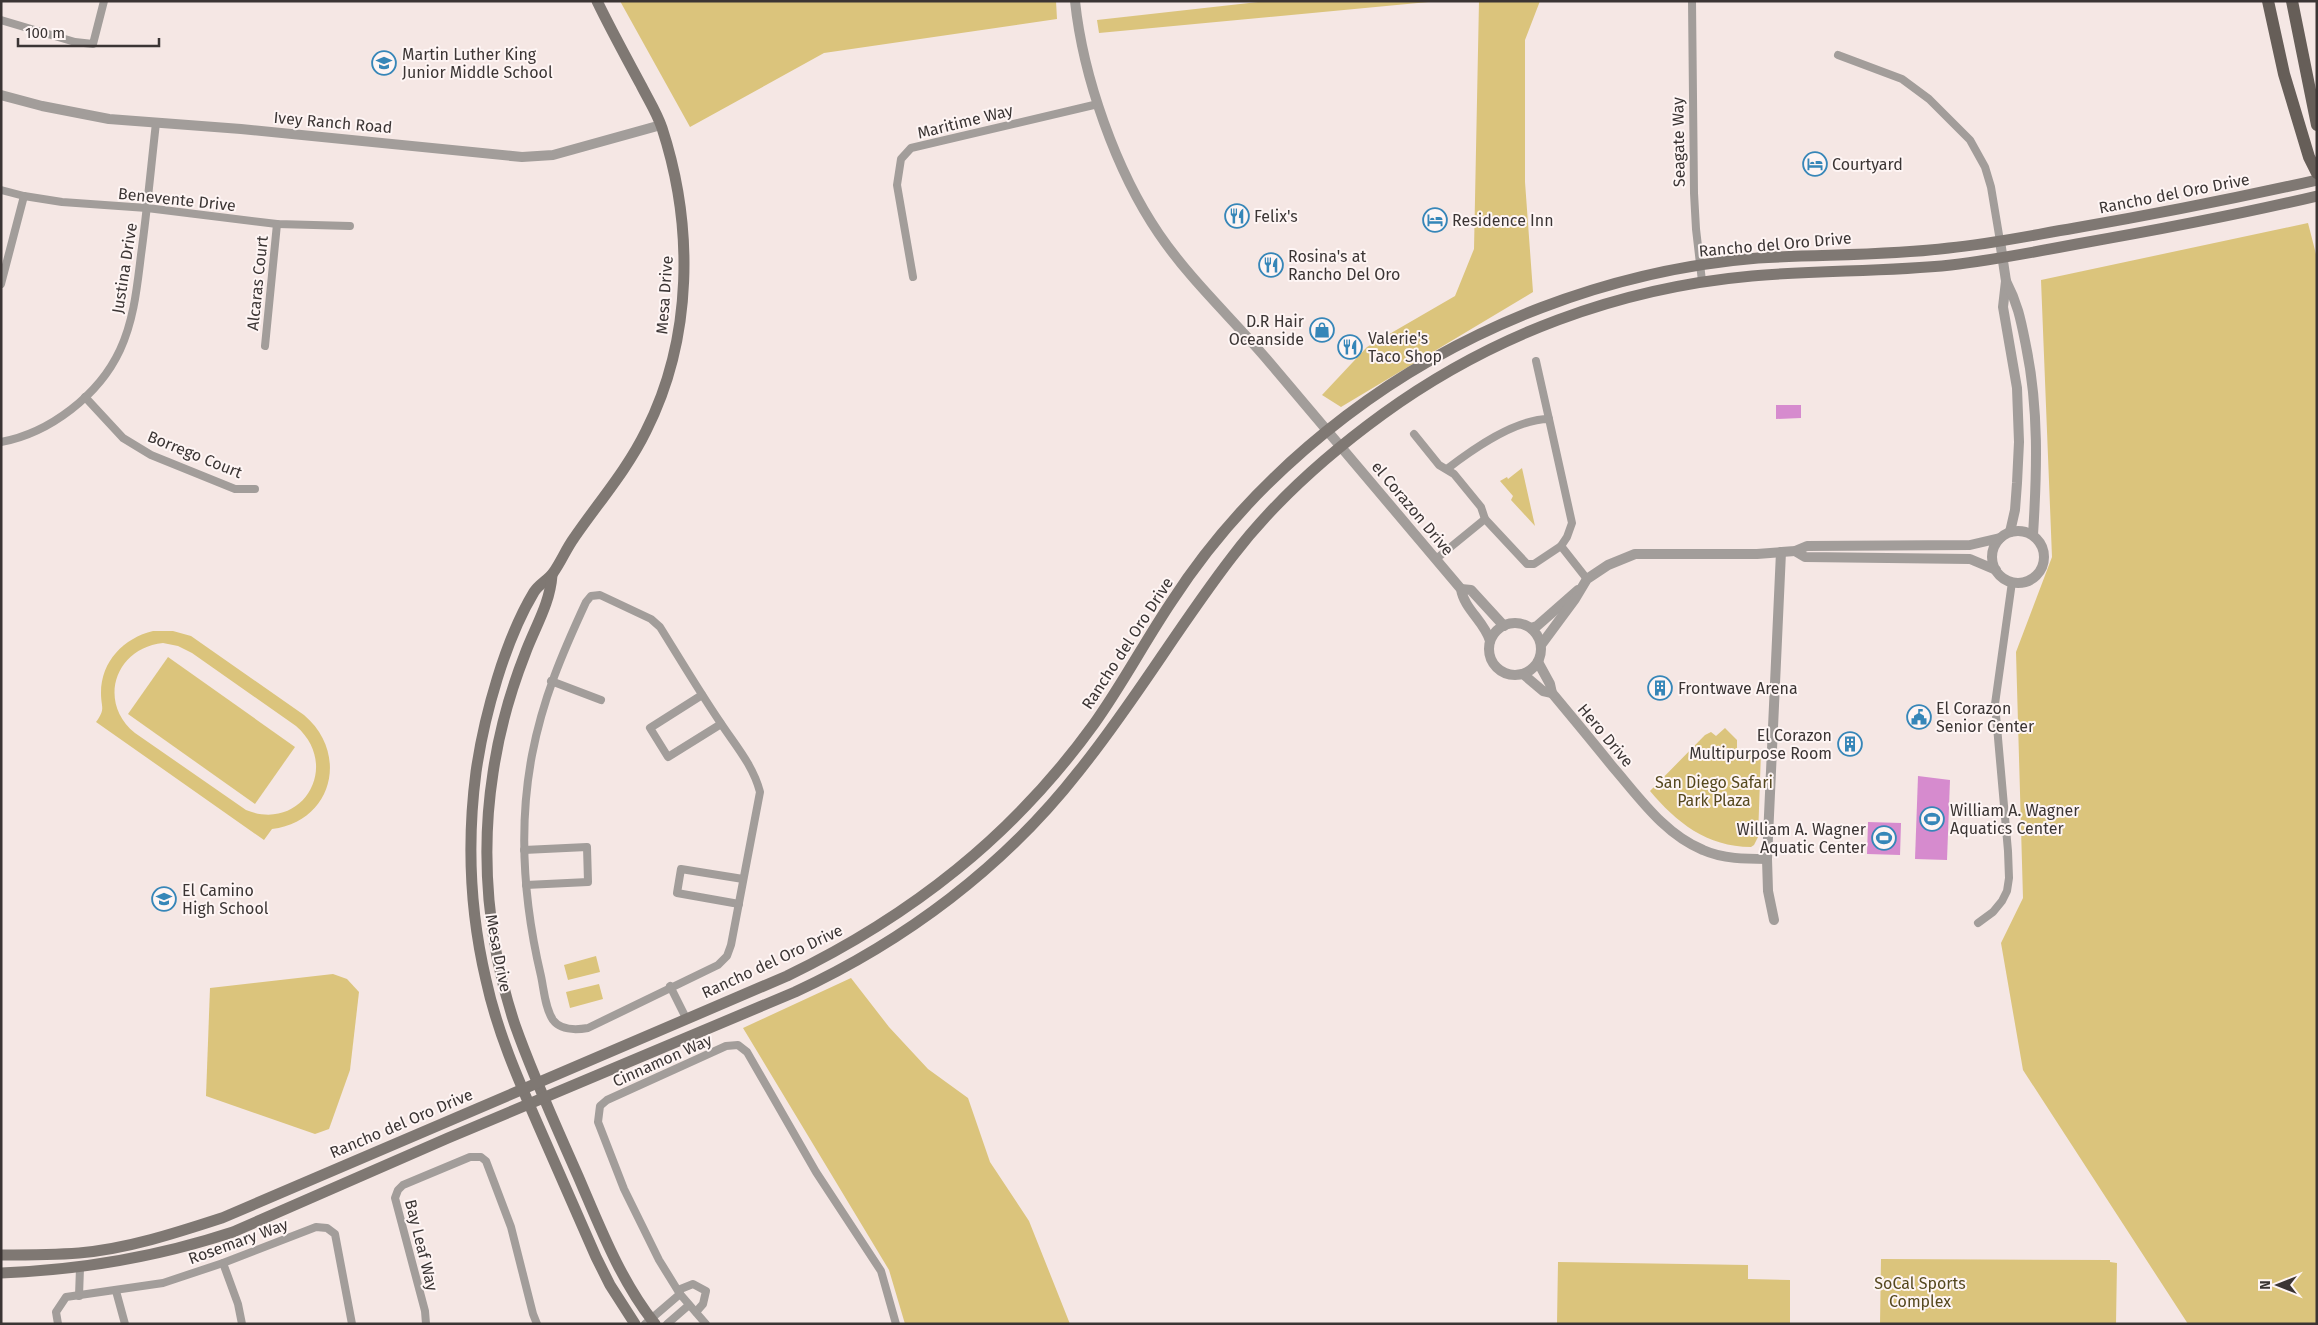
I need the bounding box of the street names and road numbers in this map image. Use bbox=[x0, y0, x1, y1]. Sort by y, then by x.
street label: Seagate Way bbox=[1668, 97, 1689, 187]
street label: Maritime Way bbox=[915, 100, 1015, 143]
street label: Ivey Ranch Road bbox=[273, 108, 393, 137]
street label: Rancho del Oro Drive bbox=[2097, 170, 2251, 217]
street label: Benevente Drive bbox=[117, 184, 237, 215]
street label: Justina Drive bbox=[108, 221, 141, 315]
street label: Rancho del Oro Drive bbox=[1698, 228, 1852, 261]
street label: Alcaras Court bbox=[243, 235, 272, 331]
street label: Mesa Drive bbox=[652, 255, 677, 335]
street label: Borrego Court bbox=[145, 427, 245, 482]
street label: el Corazon Drive bbox=[1368, 457, 1458, 559]
street label: Rancho del Oro Drive bbox=[1078, 574, 1177, 713]
street label: Hero Drive bbox=[1574, 700, 1637, 771]
street label: Mesa Drive bbox=[482, 913, 515, 994]
street label: Rancho del Oro Drive bbox=[699, 920, 846, 1002]
street label: Cinnamon Way bbox=[610, 1030, 715, 1091]
street label: Rancho del Oro Drive bbox=[327, 1085, 475, 1162]
street label: Bay Leaf Way bbox=[401, 1197, 442, 1293]
street label: Rosemary Way bbox=[186, 1215, 291, 1268]

